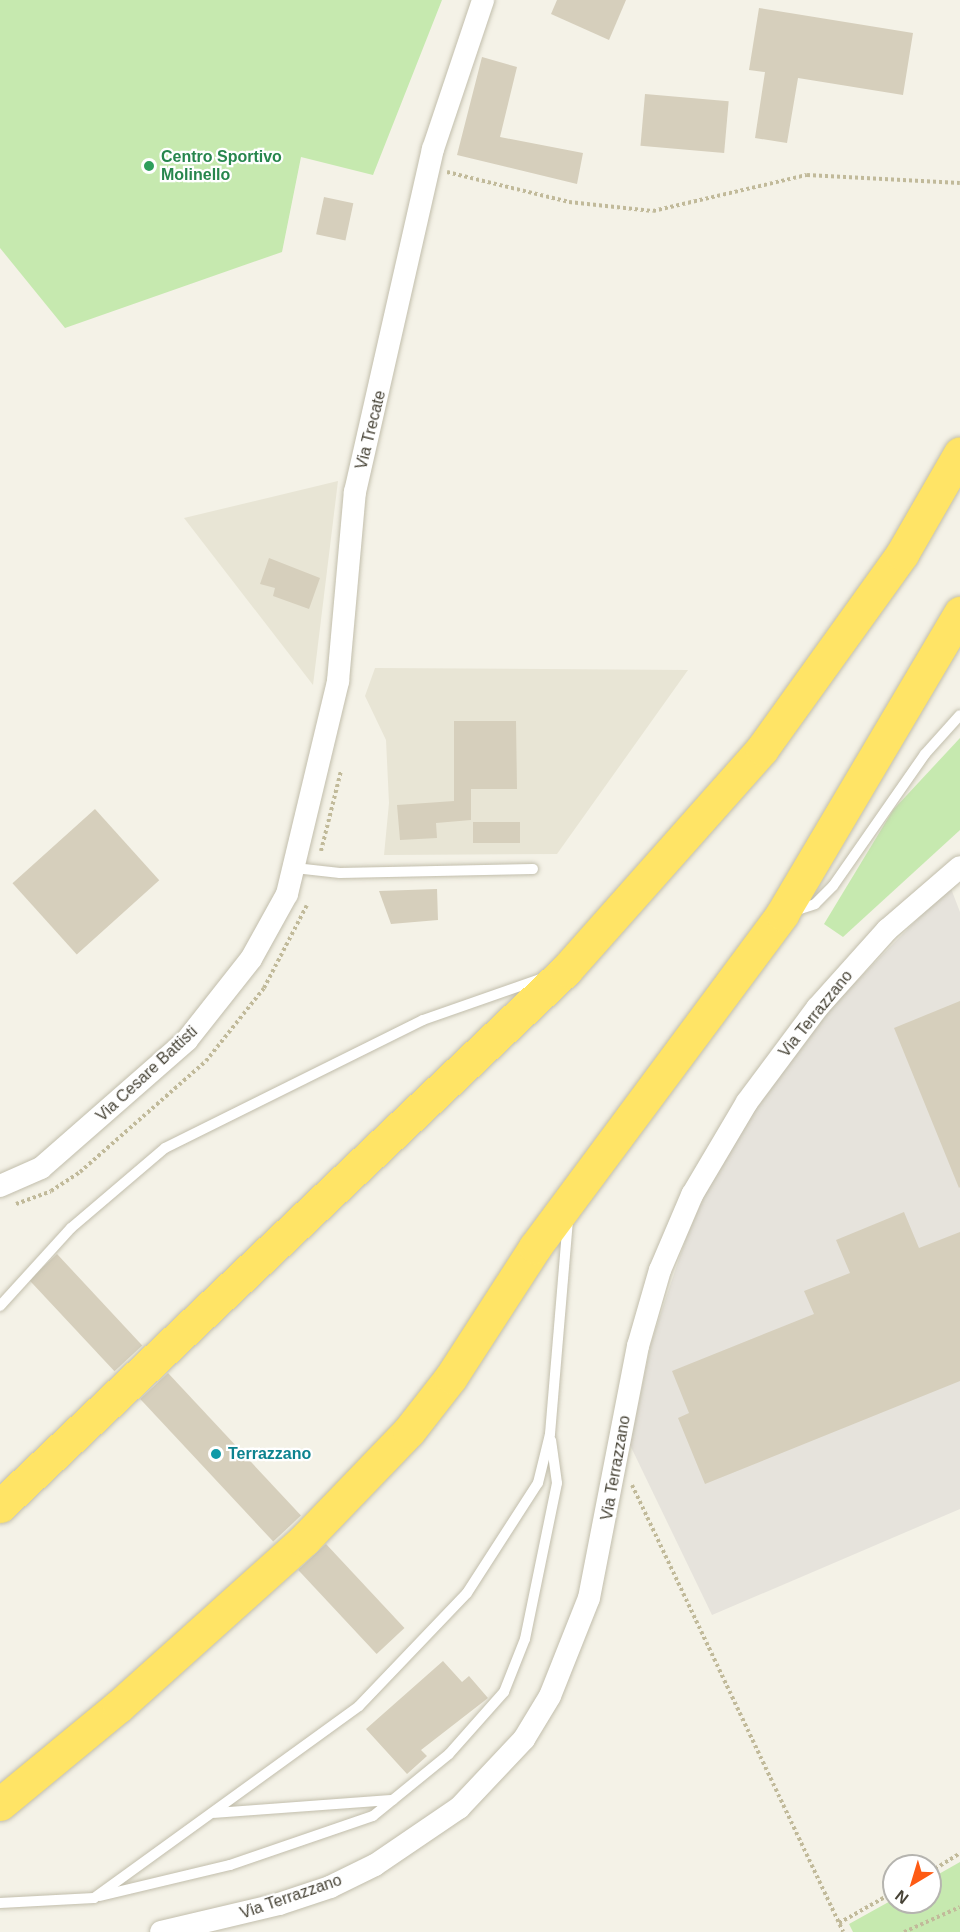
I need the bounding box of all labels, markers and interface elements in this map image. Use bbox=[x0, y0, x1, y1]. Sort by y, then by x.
place label: Centro Sportivo Molinello bbox=[161, 147, 282, 185]
marker: Centro Sportivo Molinello bbox=[142, 159, 156, 173]
street label: Via Trecate bbox=[352, 388, 390, 472]
street label: Via Terrazzano bbox=[775, 967, 857, 1061]
street label: Via Cesare Battisti bbox=[92, 1022, 202, 1126]
street label: Via Terrazzano bbox=[597, 1414, 635, 1522]
place label: Terrazzano bbox=[228, 1444, 311, 1464]
marker: Terrazzano bbox=[209, 1447, 223, 1461]
north arrow bbox=[882, 1854, 942, 1914]
street label: Via Terrazzano bbox=[238, 1871, 344, 1923]
text: N bbox=[892, 1887, 912, 1907]

